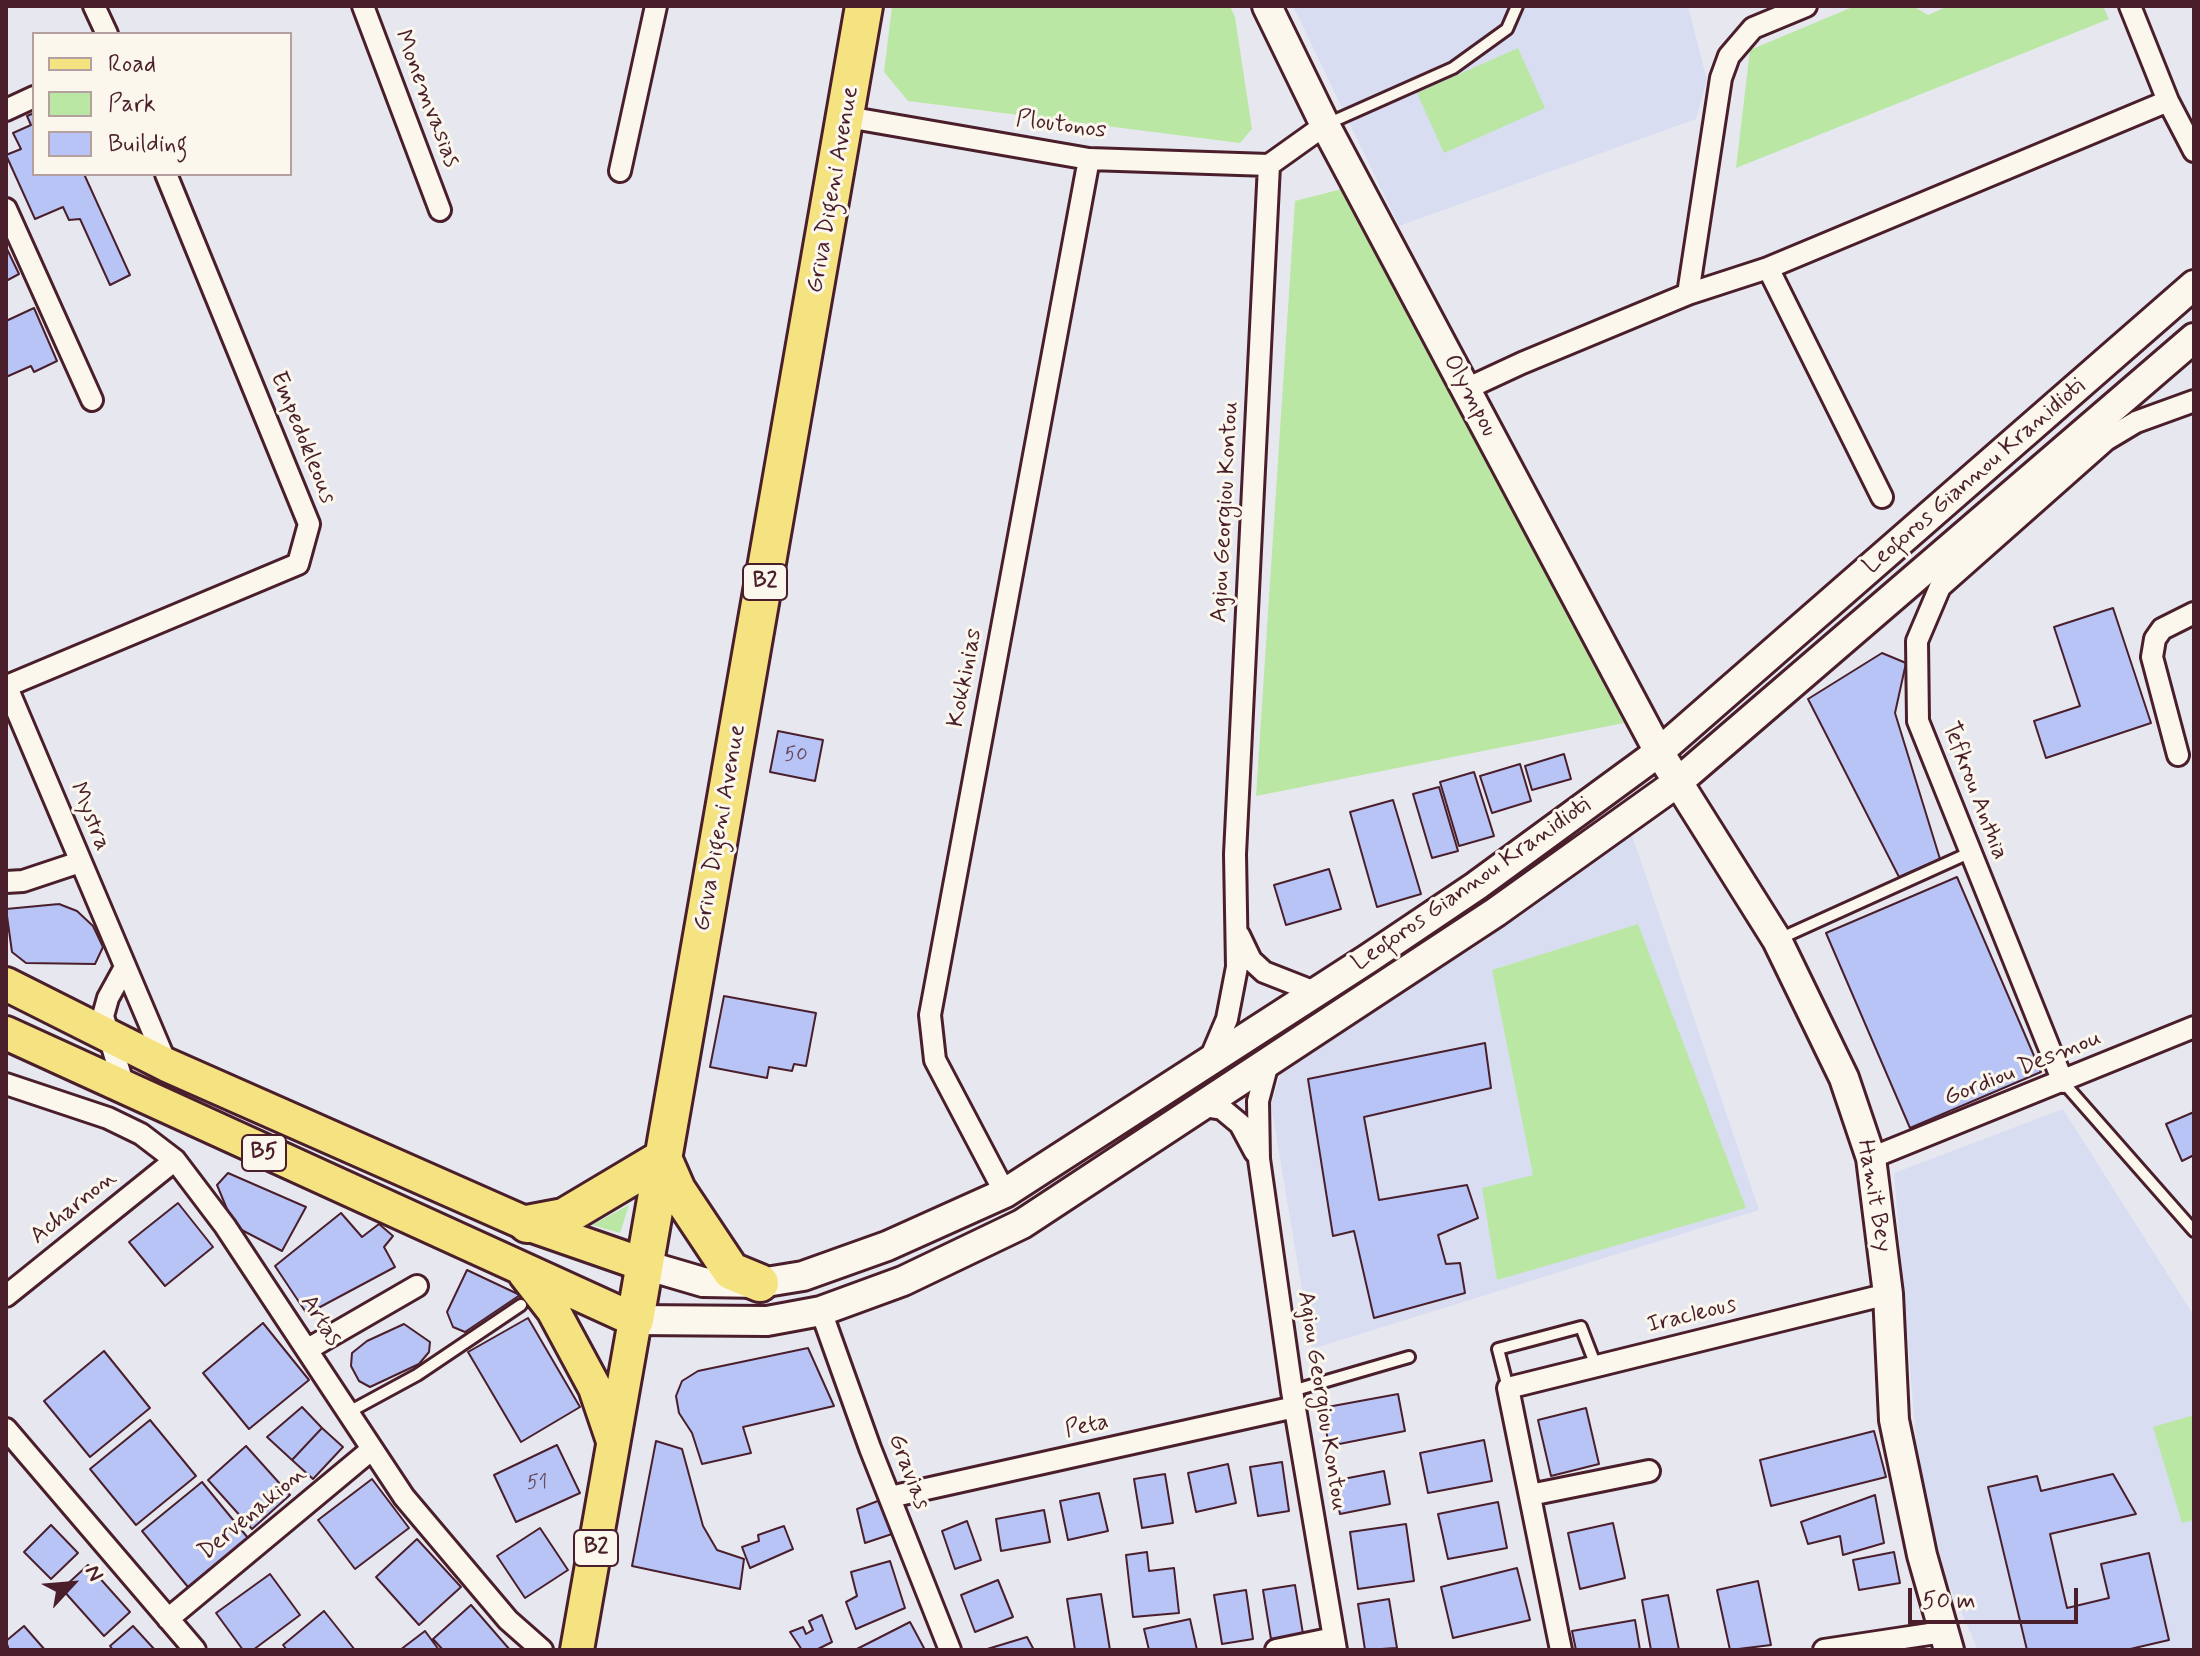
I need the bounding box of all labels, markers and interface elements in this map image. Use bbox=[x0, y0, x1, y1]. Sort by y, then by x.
street label: Monemvasias bbox=[387, 26, 465, 172]
legend bbox=[32, 32, 292, 176]
text: Road bbox=[108, 49, 156, 80]
street label: Griva Digeni Avenue bbox=[802, 84, 866, 296]
text: Park bbox=[108, 89, 156, 120]
street label: Ploutonos bbox=[1014, 105, 1108, 147]
text: Building bbox=[108, 129, 188, 160]
street label: Olympou bbox=[1435, 350, 1503, 442]
street label: Empedokleous bbox=[262, 368, 342, 508]
street label: Leoforos Giannou Kranidioti bbox=[1858, 373, 2092, 581]
street label: Agiou Georgiou Kontou bbox=[1206, 401, 1246, 623]
road number: B2 bbox=[743, 564, 787, 600]
street label: Kokkinias bbox=[942, 626, 990, 730]
street label: Tefkrou Anthia bbox=[1934, 718, 2014, 864]
street label: Griva Digeni Avenue bbox=[689, 722, 753, 934]
house number: 50 bbox=[784, 744, 808, 768]
street label: Mystra bbox=[62, 779, 116, 855]
street label: Leoforos Giannou Kranidioti bbox=[1347, 792, 1597, 978]
street label: Gordiou Desmou bbox=[1940, 1024, 2106, 1114]
road number: B5 bbox=[242, 1135, 286, 1171]
street label: Hamit Bey bbox=[1849, 1138, 1897, 1254]
street label: Acharnon bbox=[25, 1165, 123, 1251]
street label: Agiou Georgiou Kontou bbox=[1289, 1289, 1353, 1513]
street label: Artas bbox=[293, 1290, 347, 1352]
street label: Iracleous bbox=[1645, 1291, 1739, 1341]
street label: Peta bbox=[1063, 1408, 1111, 1446]
street label: Gravias bbox=[880, 1430, 936, 1514]
street label: Dervenakion bbox=[193, 1461, 313, 1567]
house number: 51 bbox=[527, 1472, 547, 1496]
road number: B2 bbox=[574, 1530, 618, 1566]
north arrow bbox=[32, 1544, 112, 1624]
text: N bbox=[78, 1561, 109, 1586]
scale bar bbox=[1912, 1572, 2082, 1622]
text: 50 m bbox=[1922, 1586, 1976, 1617]

